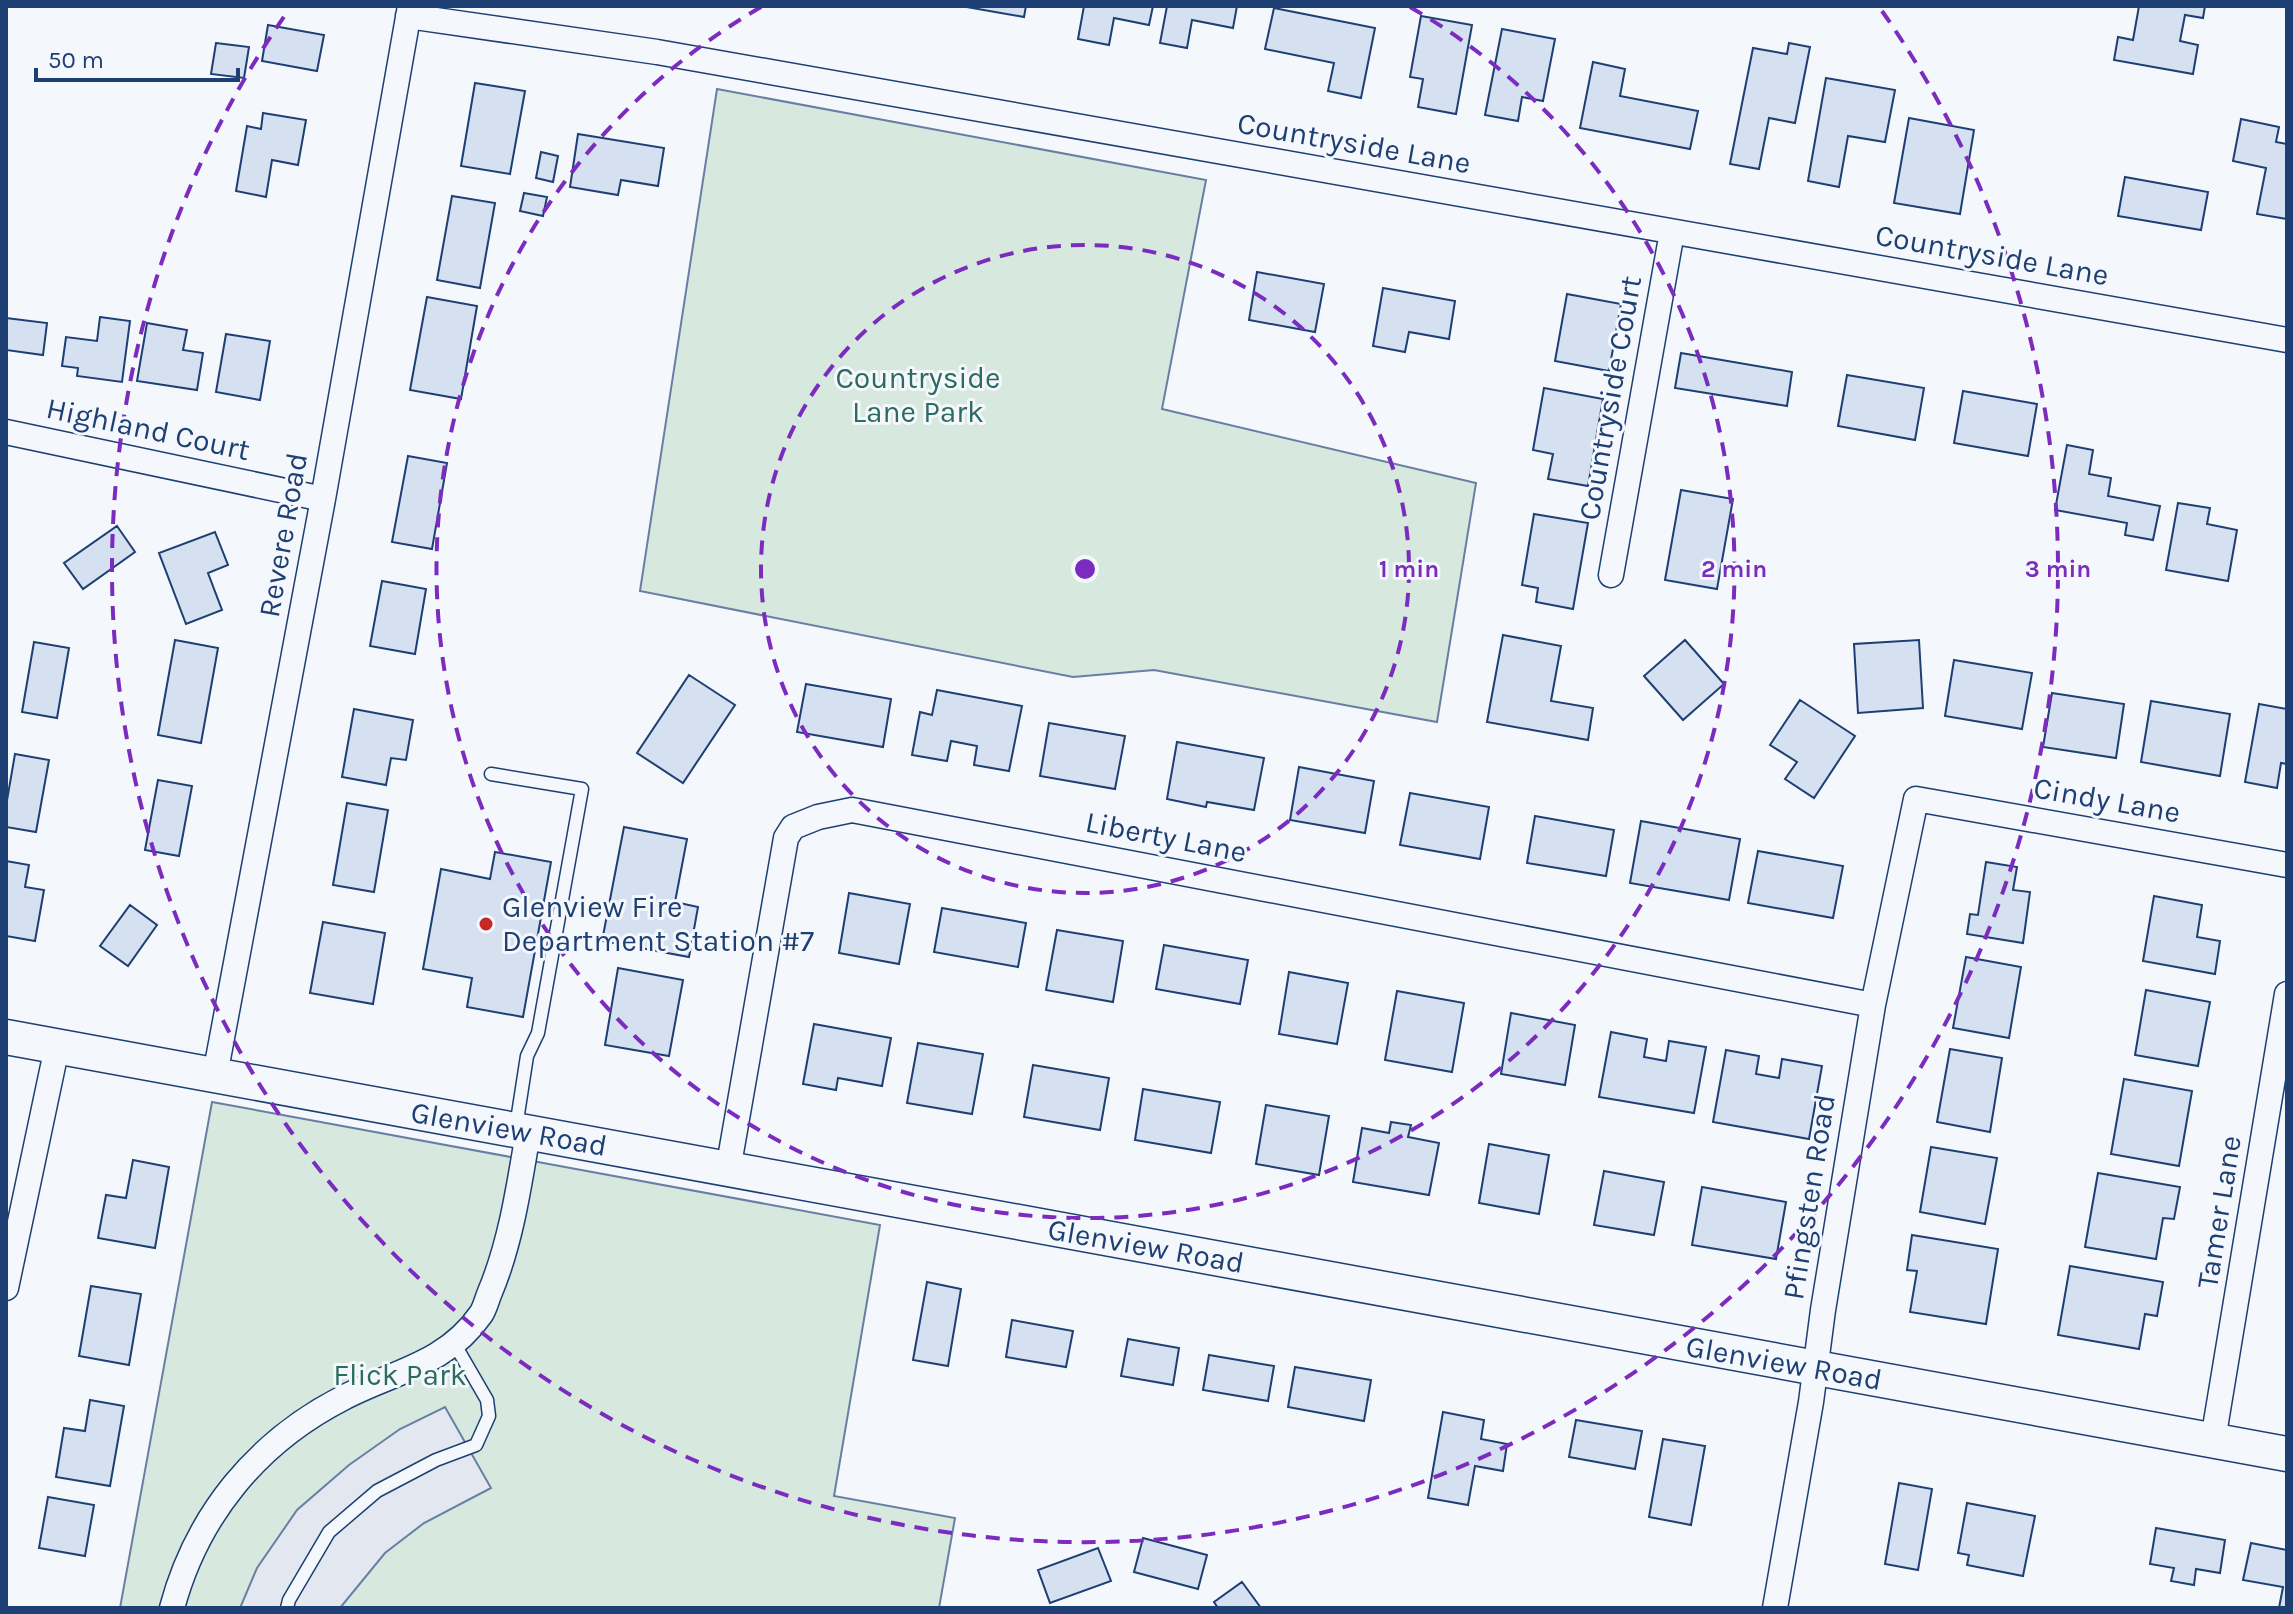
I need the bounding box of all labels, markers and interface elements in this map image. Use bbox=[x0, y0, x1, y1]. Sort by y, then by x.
scale bar bbox=[36, 32, 238, 82]
text: 50 m bbox=[48, 46, 104, 74]
street label: Countryside Lane bbox=[1235, 105, 1473, 181]
street label: Countryside Lane bbox=[1873, 217, 2111, 293]
street label: Countryside Court bbox=[1571, 273, 1649, 523]
park label: Countryside Lane Park bbox=[835, 360, 1001, 430]
street label: Highland Court bbox=[43, 390, 253, 468]
street label: Revere Road bbox=[251, 450, 315, 620]
centre of rings bbox=[1071, 555, 1099, 583]
text: 1 min bbox=[1379, 555, 1439, 583]
text: 2 min bbox=[1701, 555, 1767, 583]
text: 3 min bbox=[2025, 555, 2091, 583]
street label: Cindy Lane bbox=[2031, 769, 2183, 831]
street label: Liberty Lane bbox=[1082, 804, 1250, 870]
place label: Glenview Fire Department Station #7 bbox=[502, 889, 814, 959]
marker: Glenview Fire Department Station #7 bbox=[477, 915, 495, 933]
street label: Pfingsten Road bbox=[1775, 1092, 1843, 1302]
street label: Glenview Road bbox=[408, 1094, 610, 1164]
street label: Tamer Lane bbox=[2189, 1133, 2249, 1291]
street label: Glenview Road bbox=[1045, 1211, 1247, 1281]
street label: Glenview Road bbox=[1683, 1328, 1885, 1398]
park label: Flick Park bbox=[333, 1357, 467, 1393]

